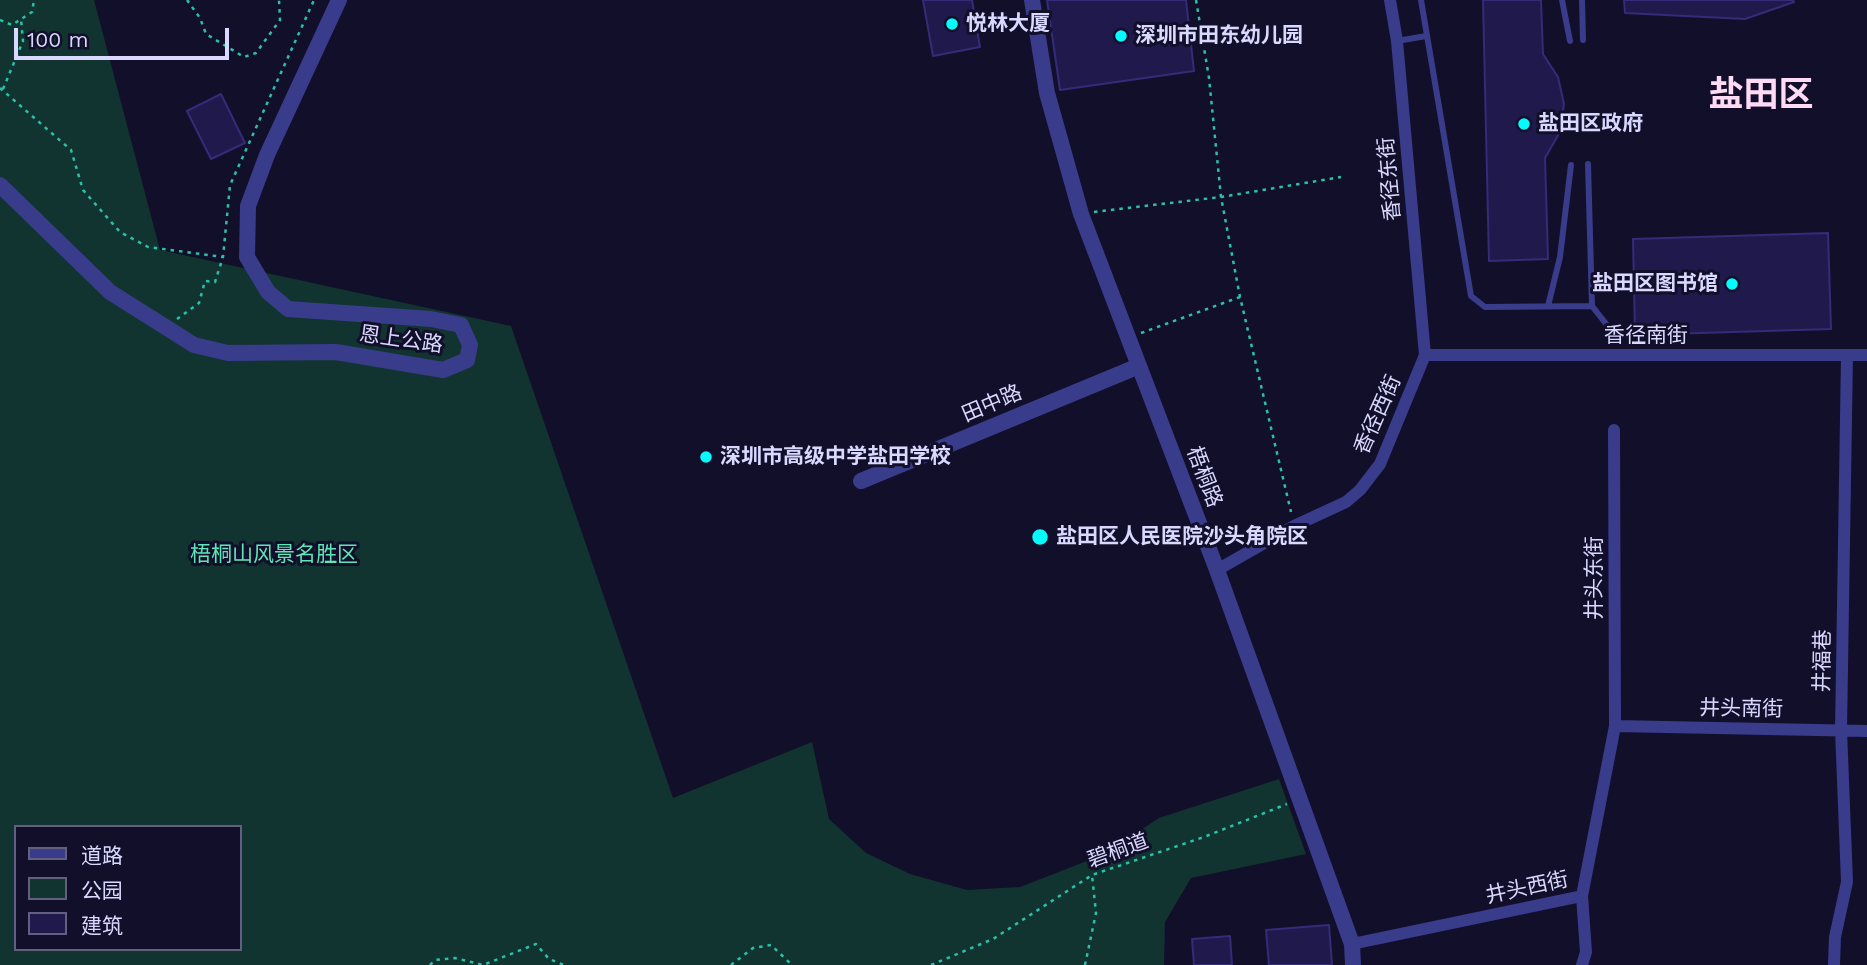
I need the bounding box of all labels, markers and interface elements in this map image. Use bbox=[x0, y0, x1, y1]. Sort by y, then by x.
place label: 悦林大厦 bbox=[966, 11, 1050, 37]
scale bar bbox=[18, 14, 233, 58]
marker: 悦林大厦 bbox=[944, 16, 960, 32]
place label: 深圳市田东幼儿园 bbox=[1135, 23, 1303, 49]
text: 100 m bbox=[27, 27, 89, 52]
marker: 深圳市田东幼儿园 bbox=[1113, 28, 1129, 44]
district label: 盐田区 bbox=[1709, 75, 1813, 117]
place label: 盐田区政府 bbox=[1538, 111, 1643, 137]
marker: 盐田区政府 bbox=[1516, 116, 1532, 132]
street label: 香径东街 bbox=[1374, 136, 1406, 222]
place label: 盐田区图书馆 bbox=[1592, 271, 1718, 297]
marker: 盐田区图书馆 bbox=[1724, 276, 1740, 292]
street label: 恩上公路 bbox=[358, 322, 444, 358]
street label: 香径南街 bbox=[1604, 323, 1688, 349]
street label: 香径西街 bbox=[1349, 372, 1407, 458]
street label: 田中路 bbox=[958, 380, 1026, 428]
street label: 梧桐路 bbox=[1181, 443, 1227, 511]
place label: 深圳市高级中学盐田学校 bbox=[720, 444, 951, 470]
marker: 深圳市高级中学盐田学校 bbox=[698, 449, 714, 465]
place label: 盐田区人民医院沙头角院区 bbox=[1056, 524, 1308, 550]
marker: 盐田区人民医院沙头角院区 bbox=[1030, 527, 1050, 547]
street label: 井头东街 bbox=[1582, 536, 1608, 620]
park label: 梧桐山风景名胜区 bbox=[190, 542, 358, 568]
street label: 井福巷 bbox=[1810, 629, 1836, 693]
street label: 井头南街 bbox=[1699, 696, 1783, 722]
legend bbox=[14, 825, 242, 951]
street label: 碧桐道 bbox=[1084, 828, 1152, 874]
text: 道路 bbox=[81, 843, 123, 868]
street label: 井头西街 bbox=[1483, 867, 1571, 909]
text: 公园 bbox=[81, 878, 123, 903]
text: 建筑 bbox=[81, 913, 123, 938]

